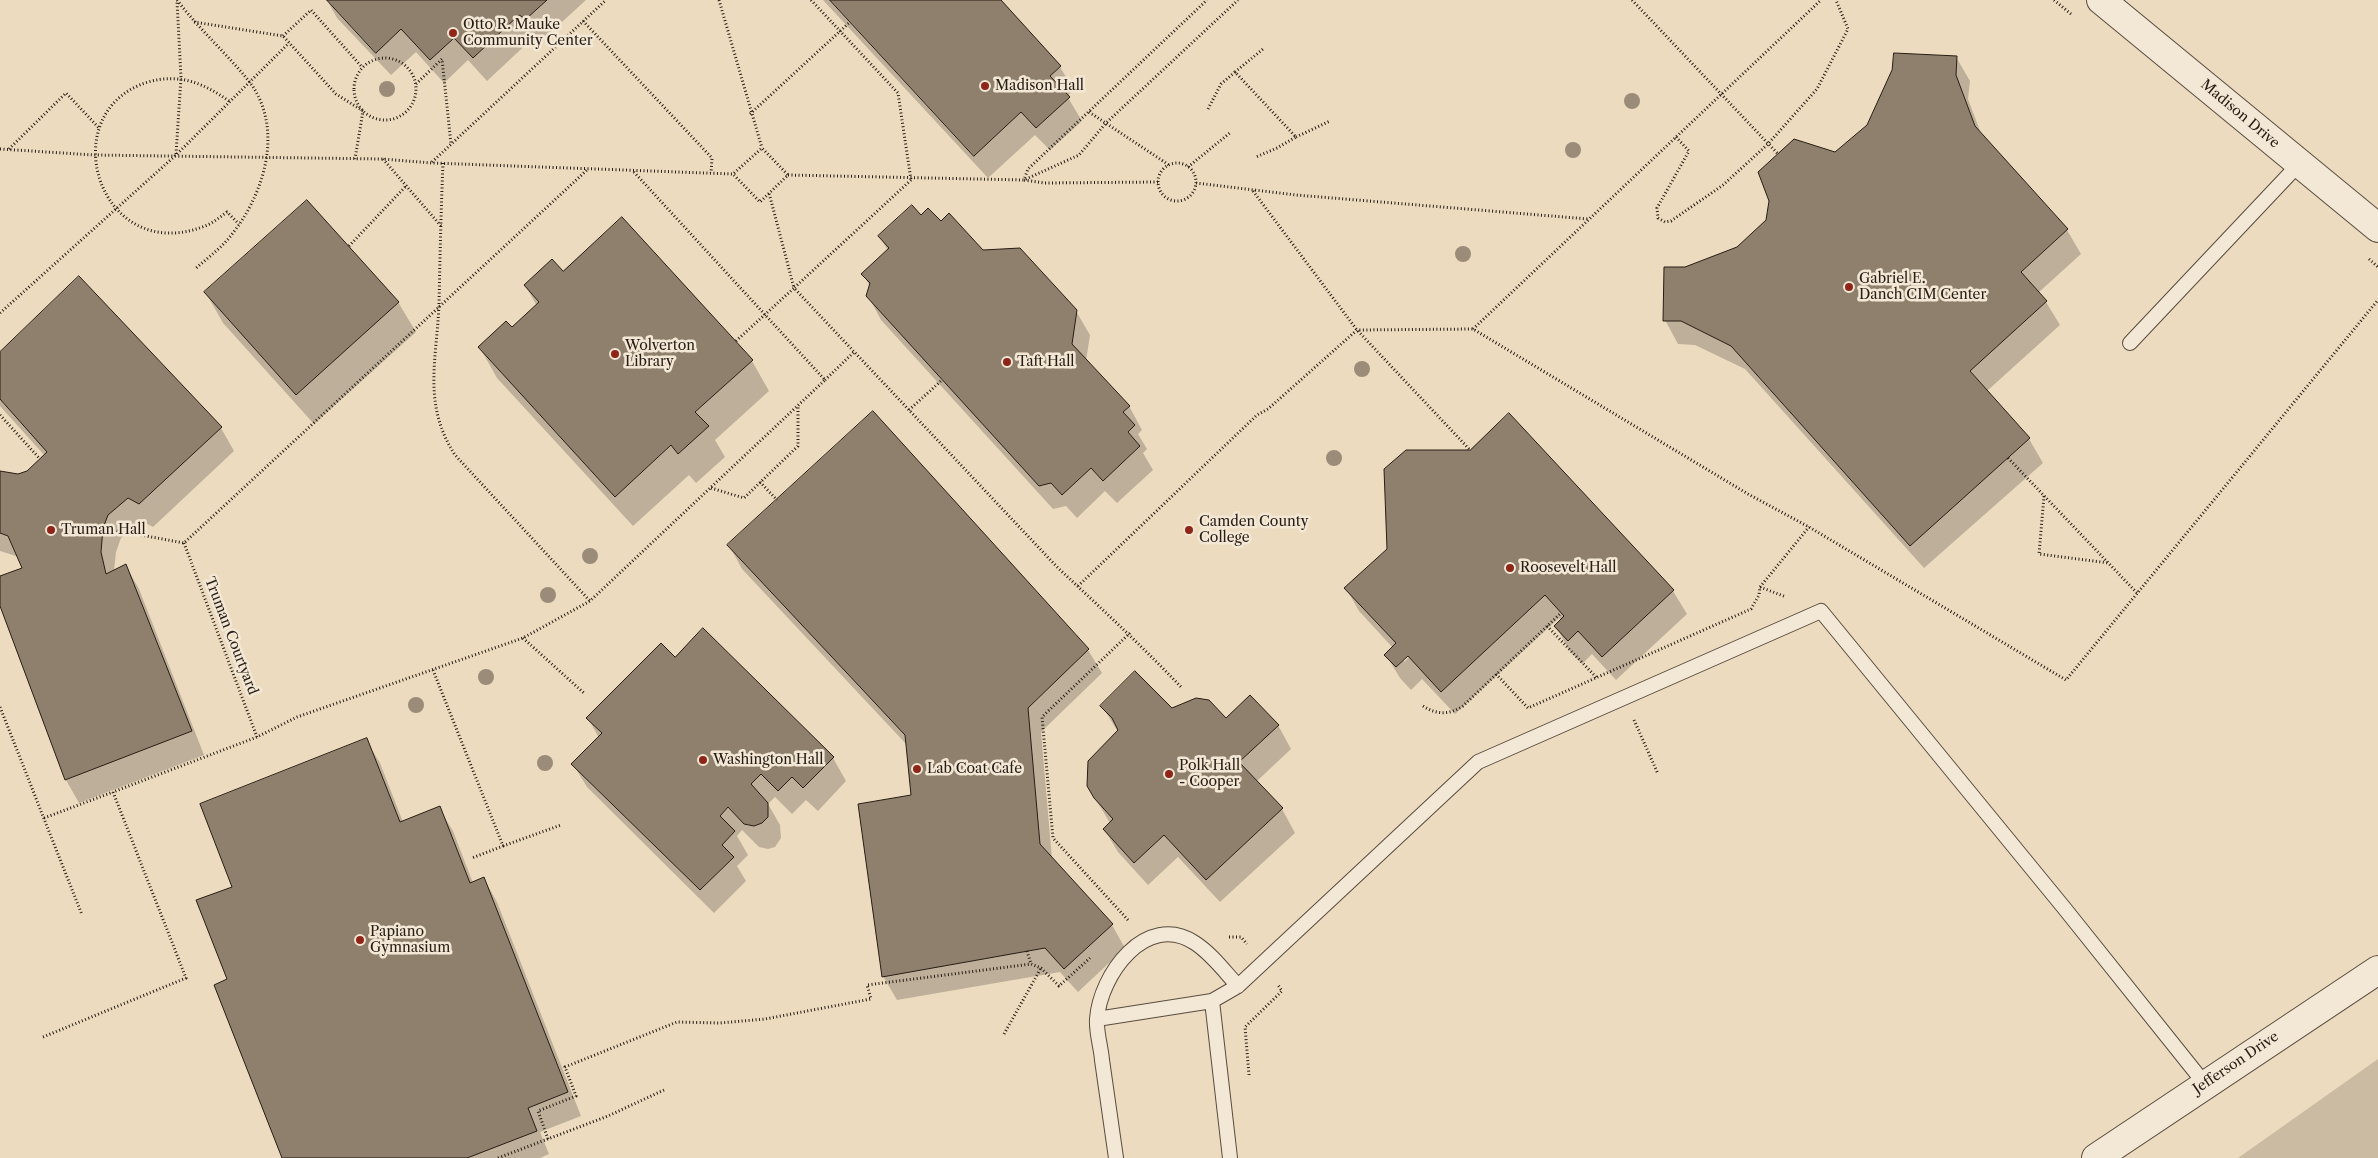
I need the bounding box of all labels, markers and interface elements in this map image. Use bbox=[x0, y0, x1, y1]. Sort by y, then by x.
place label: Otto R. Mauke Community Center bbox=[463, 17, 593, 49]
marker: Otto R. Mauke Community Center bbox=[447, 27, 459, 39]
street label: Madison Drive bbox=[2197, 76, 2283, 152]
place label: Madison Hall bbox=[995, 78, 1084, 94]
marker: Madison Hall bbox=[979, 80, 991, 92]
place label: Gabriel E. Danch CIM Center bbox=[1859, 271, 1986, 304]
marker: Gabriel E. Danch CIM Center bbox=[1843, 281, 1855, 293]
place label: Wolverton Library bbox=[625, 338, 695, 371]
marker: Wolverton Library bbox=[609, 348, 621, 360]
place label: Taft Hall bbox=[1017, 354, 1075, 370]
marker: Taft Hall bbox=[1001, 356, 1013, 368]
place label: Camden County College bbox=[1199, 514, 1309, 546]
place label: Truman Hall bbox=[61, 522, 146, 538]
marker: Truman Hall bbox=[45, 524, 57, 536]
marker: Camden County College bbox=[1183, 524, 1195, 536]
place label: Roosevelt Hall bbox=[1520, 560, 1616, 576]
marker: Roosevelt Hall bbox=[1504, 562, 1516, 574]
street label: Truman Courtyard bbox=[201, 575, 261, 697]
place label: Washington Hall bbox=[713, 752, 823, 768]
marker: Washington Hall bbox=[697, 754, 709, 766]
place label: Polk Hall - Cooper bbox=[1179, 758, 1240, 790]
place label: Lab Coat Cafe bbox=[927, 761, 1022, 777]
marker: Lab Coat Cafe bbox=[911, 763, 923, 775]
marker: Polk Hall - Cooper bbox=[1163, 768, 1175, 780]
place label: Papiano Gymnasium bbox=[370, 924, 450, 956]
marker: Papiano Gymnasium bbox=[354, 934, 366, 946]
street label: Jefferson Drive bbox=[2190, 1028, 2282, 1098]

